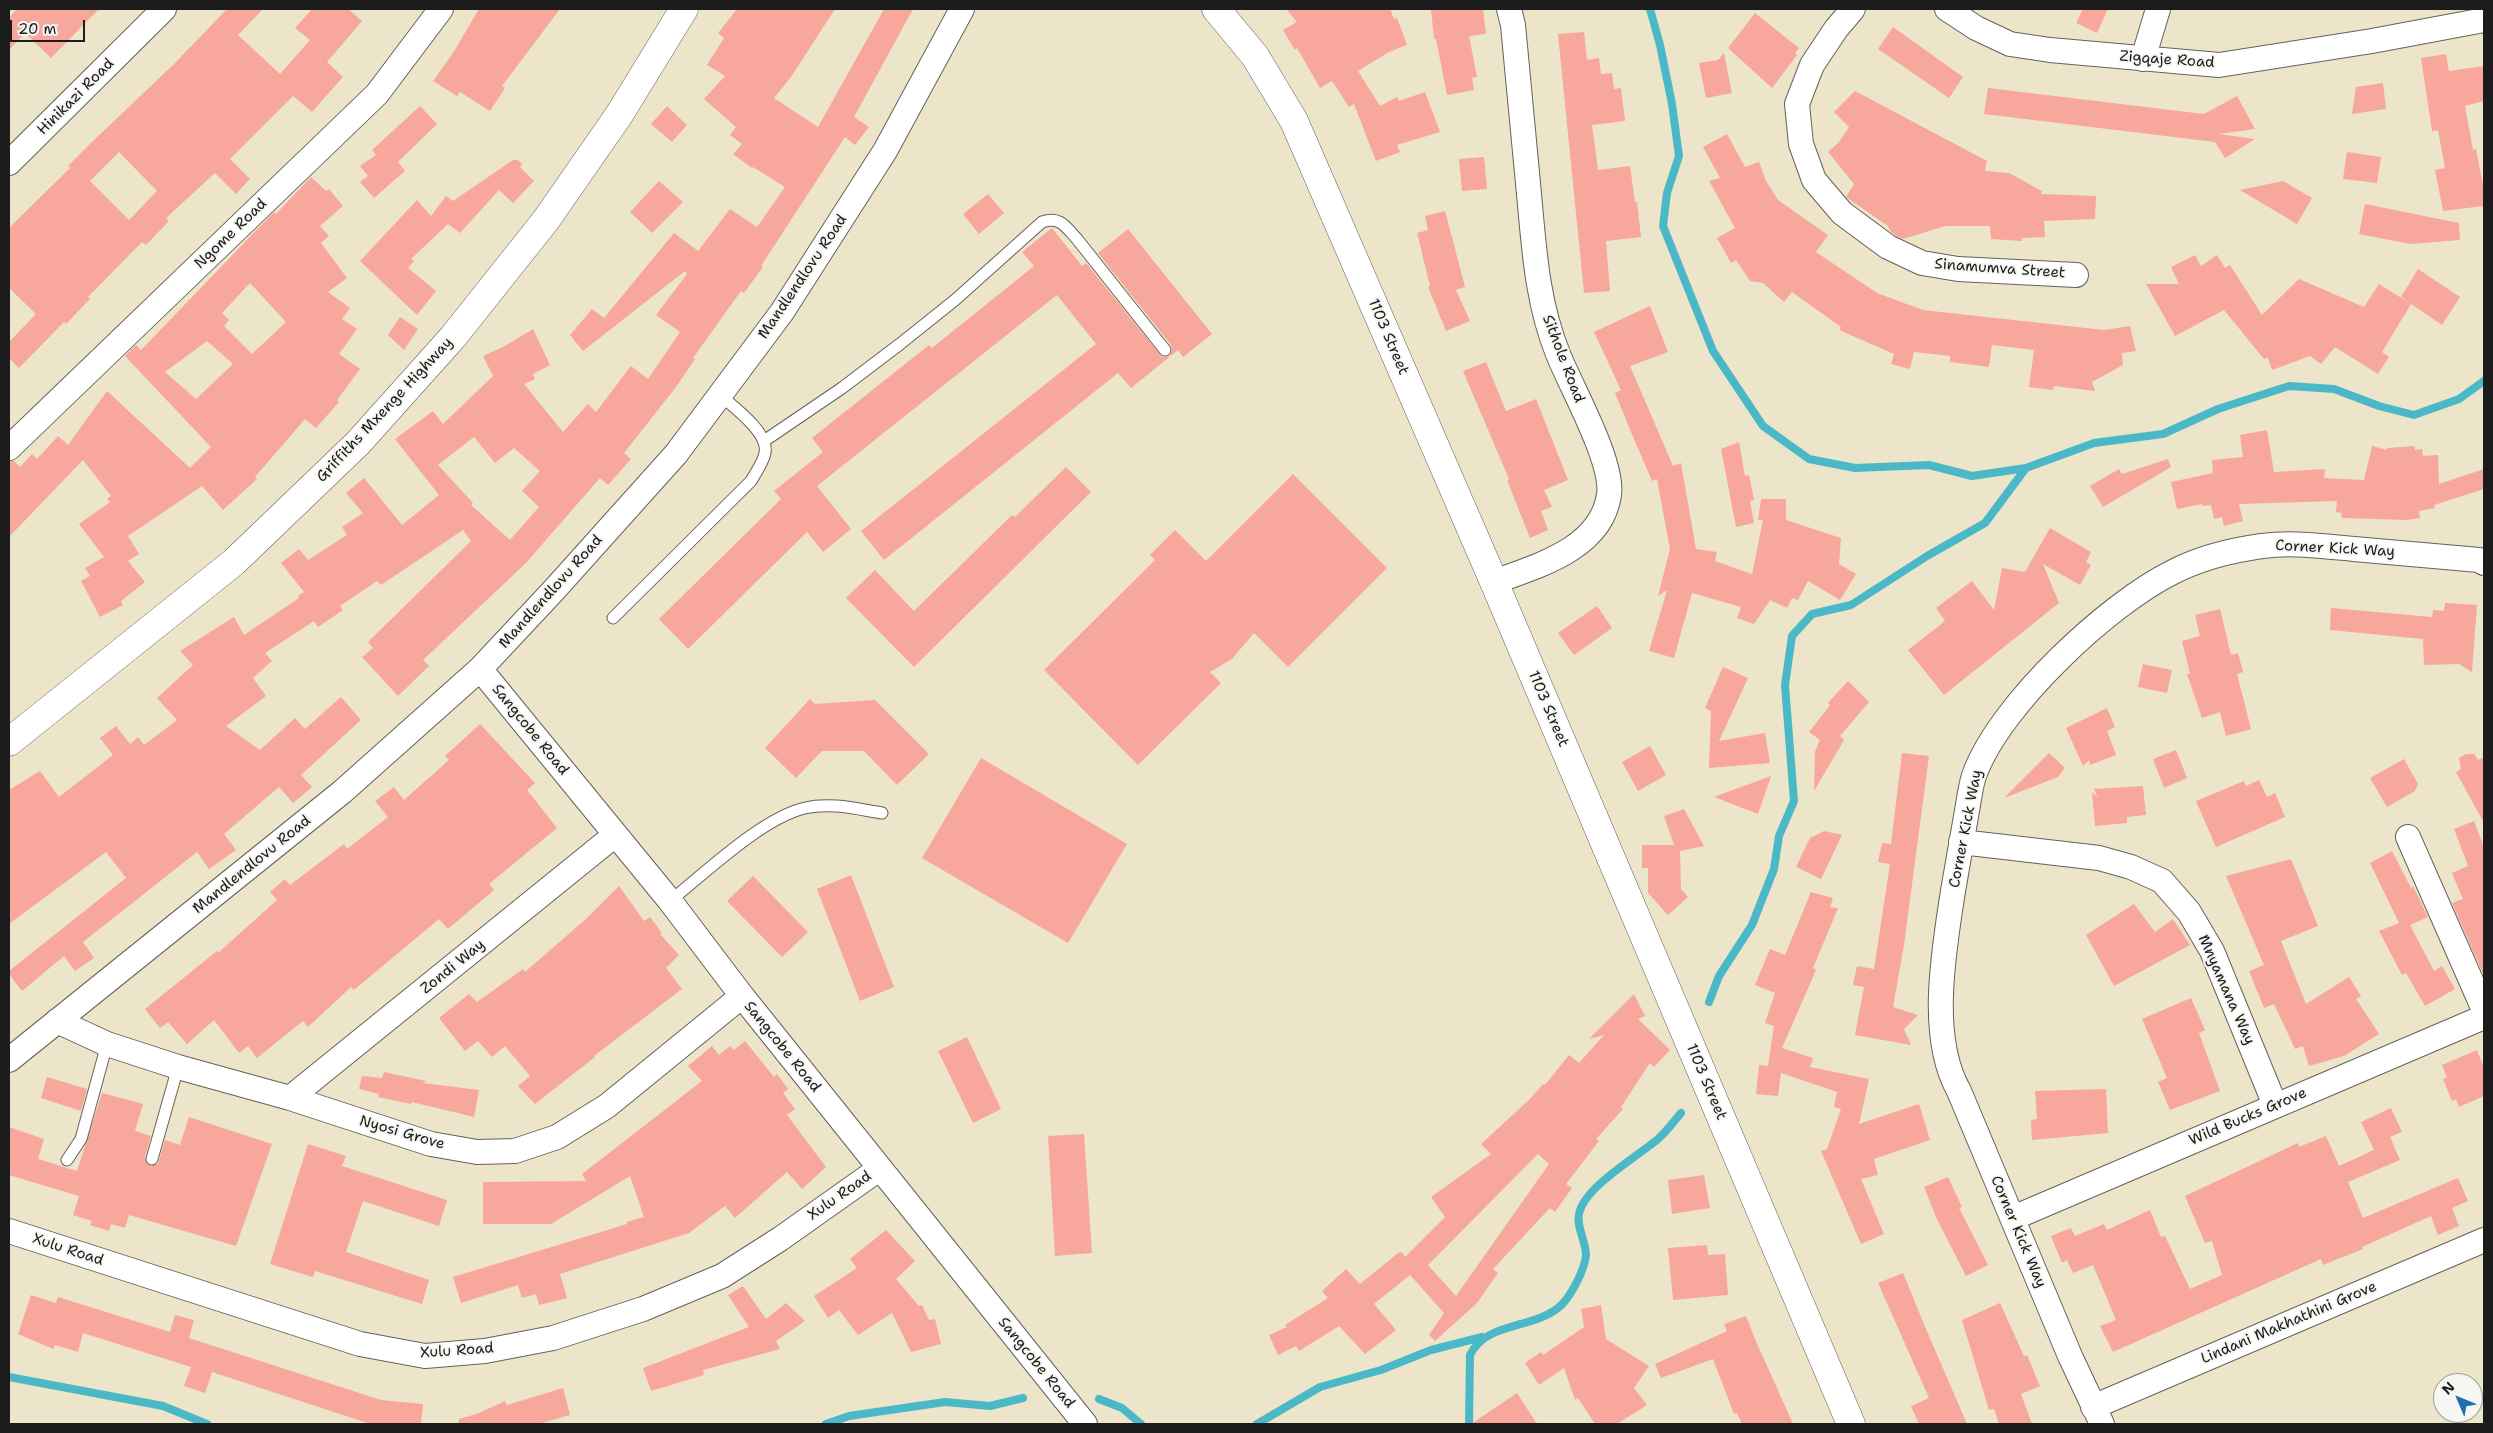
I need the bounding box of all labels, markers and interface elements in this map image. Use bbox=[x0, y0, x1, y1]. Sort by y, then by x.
scale bar bbox=[12, 10, 88, 42]
text: 20 m bbox=[18, 19, 57, 39]
street label: Zigqaje Road bbox=[2119, 48, 2215, 72]
street label: Hinikazi Road bbox=[34, 55, 118, 139]
street label: Ngome Road bbox=[191, 195, 271, 273]
street label: Mandlendlovu Road bbox=[755, 211, 851, 343]
street label: Sinamumva Street bbox=[1934, 255, 2066, 283]
street label: 1103 Street bbox=[1364, 296, 1412, 378]
street label: Sithole Road bbox=[1538, 313, 1588, 405]
street label: Griffiths Mxenge Highway bbox=[313, 334, 457, 486]
street label: Mandlendlovu Road bbox=[495, 532, 607, 652]
street label: Corner Kick Way bbox=[2275, 537, 2395, 561]
street label: 1103 Street bbox=[1524, 668, 1572, 750]
street label: Sangcobe Road bbox=[488, 681, 572, 779]
street label: Corner Kick Way bbox=[1946, 768, 1986, 890]
street label: Mandlendlovu Road bbox=[189, 812, 315, 918]
street label: Mnyamana Way bbox=[2194, 932, 2258, 1048]
street label: Zondi Way bbox=[417, 936, 489, 998]
street label: Sangcobe Road bbox=[740, 998, 824, 1096]
street label: 1103 Street bbox=[1682, 1041, 1730, 1123]
street label: Wild Bucks Grove bbox=[2187, 1084, 2309, 1150]
street label: Nyosi Grove bbox=[357, 1112, 447, 1154]
street label: Xulu Road bbox=[805, 1168, 875, 1224]
street label: Corner Kick Way bbox=[1986, 1173, 2050, 1291]
street label: Xulu Road bbox=[30, 1230, 106, 1270]
street label: Lindani Makhathini Grove bbox=[2198, 1278, 2380, 1368]
street label: Sangcobe Road bbox=[994, 1314, 1078, 1412]
street label: Xulu Road bbox=[420, 1339, 494, 1363]
north arrow bbox=[2433, 1373, 2483, 1423]
text: N bbox=[2438, 1378, 2458, 1398]

